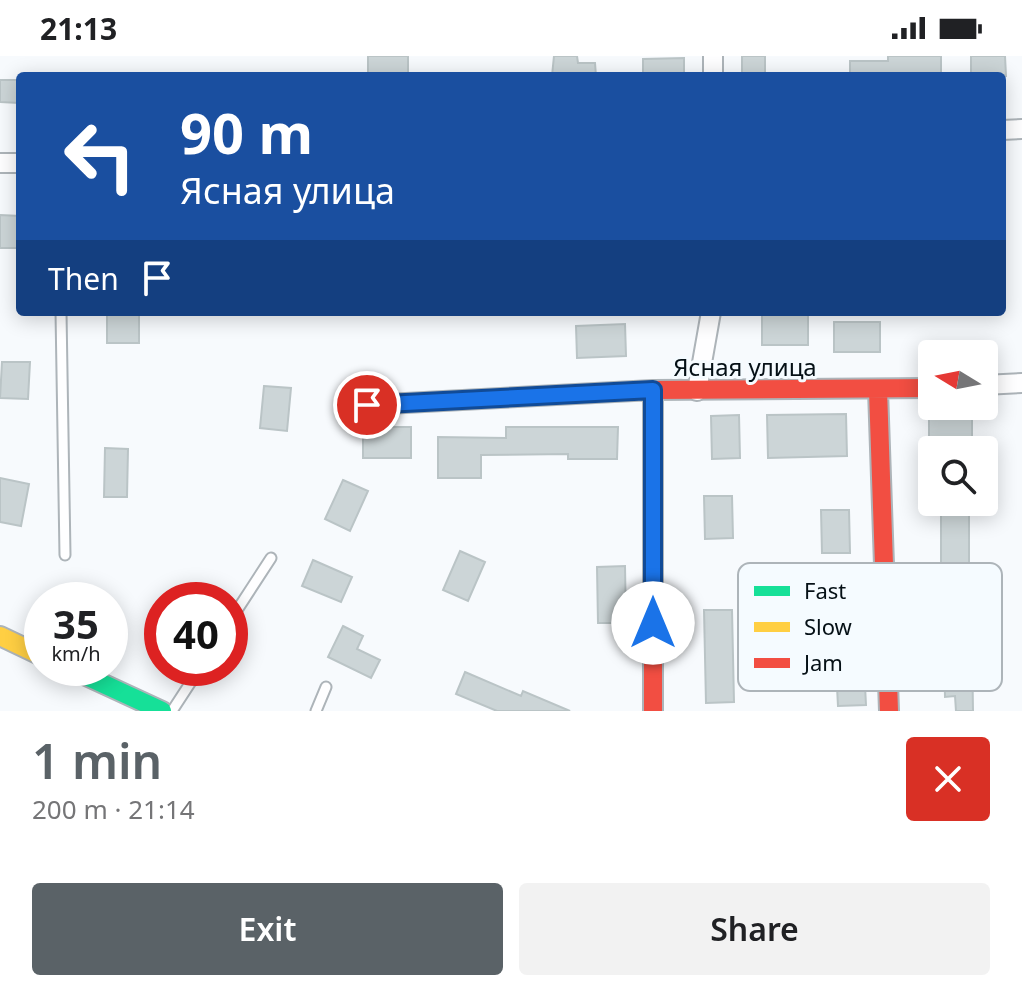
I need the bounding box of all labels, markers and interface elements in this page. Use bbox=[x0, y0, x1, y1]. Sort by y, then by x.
text: 21:13 bbox=[40, 8, 117, 49]
text: 90 m bbox=[180, 94, 313, 170]
icon: left bbox=[48, 104, 152, 208]
text: Ясная улица bbox=[180, 166, 395, 215]
icon: arrive bbox=[135, 256, 179, 300]
text: Then bbox=[48, 258, 119, 299]
north arrow bbox=[918, 340, 998, 420]
map controls bbox=[918, 340, 998, 516]
street label: Ясная улица bbox=[673, 350, 817, 383]
pin bbox=[333, 371, 401, 439]
icon: arrive bbox=[345, 383, 389, 427]
button: search bbox=[918, 436, 998, 516]
legend bbox=[738, 563, 1002, 691]
text: Fast bbox=[804, 575, 846, 605]
position arrow bbox=[611, 581, 695, 665]
speed limit sign: 40 bbox=[144, 582, 248, 686]
text: 35 bbox=[53, 596, 99, 651]
text: Slow bbox=[804, 611, 853, 641]
text: km/h bbox=[51, 640, 101, 667]
text: Jam bbox=[802, 647, 843, 677]
text: 1 min bbox=[32, 728, 162, 793]
button: close bbox=[906, 737, 990, 821]
text: 200 m · 21:14 bbox=[32, 791, 195, 827]
button: Exit bbox=[32, 883, 503, 975]
button: Share bbox=[519, 883, 990, 975]

